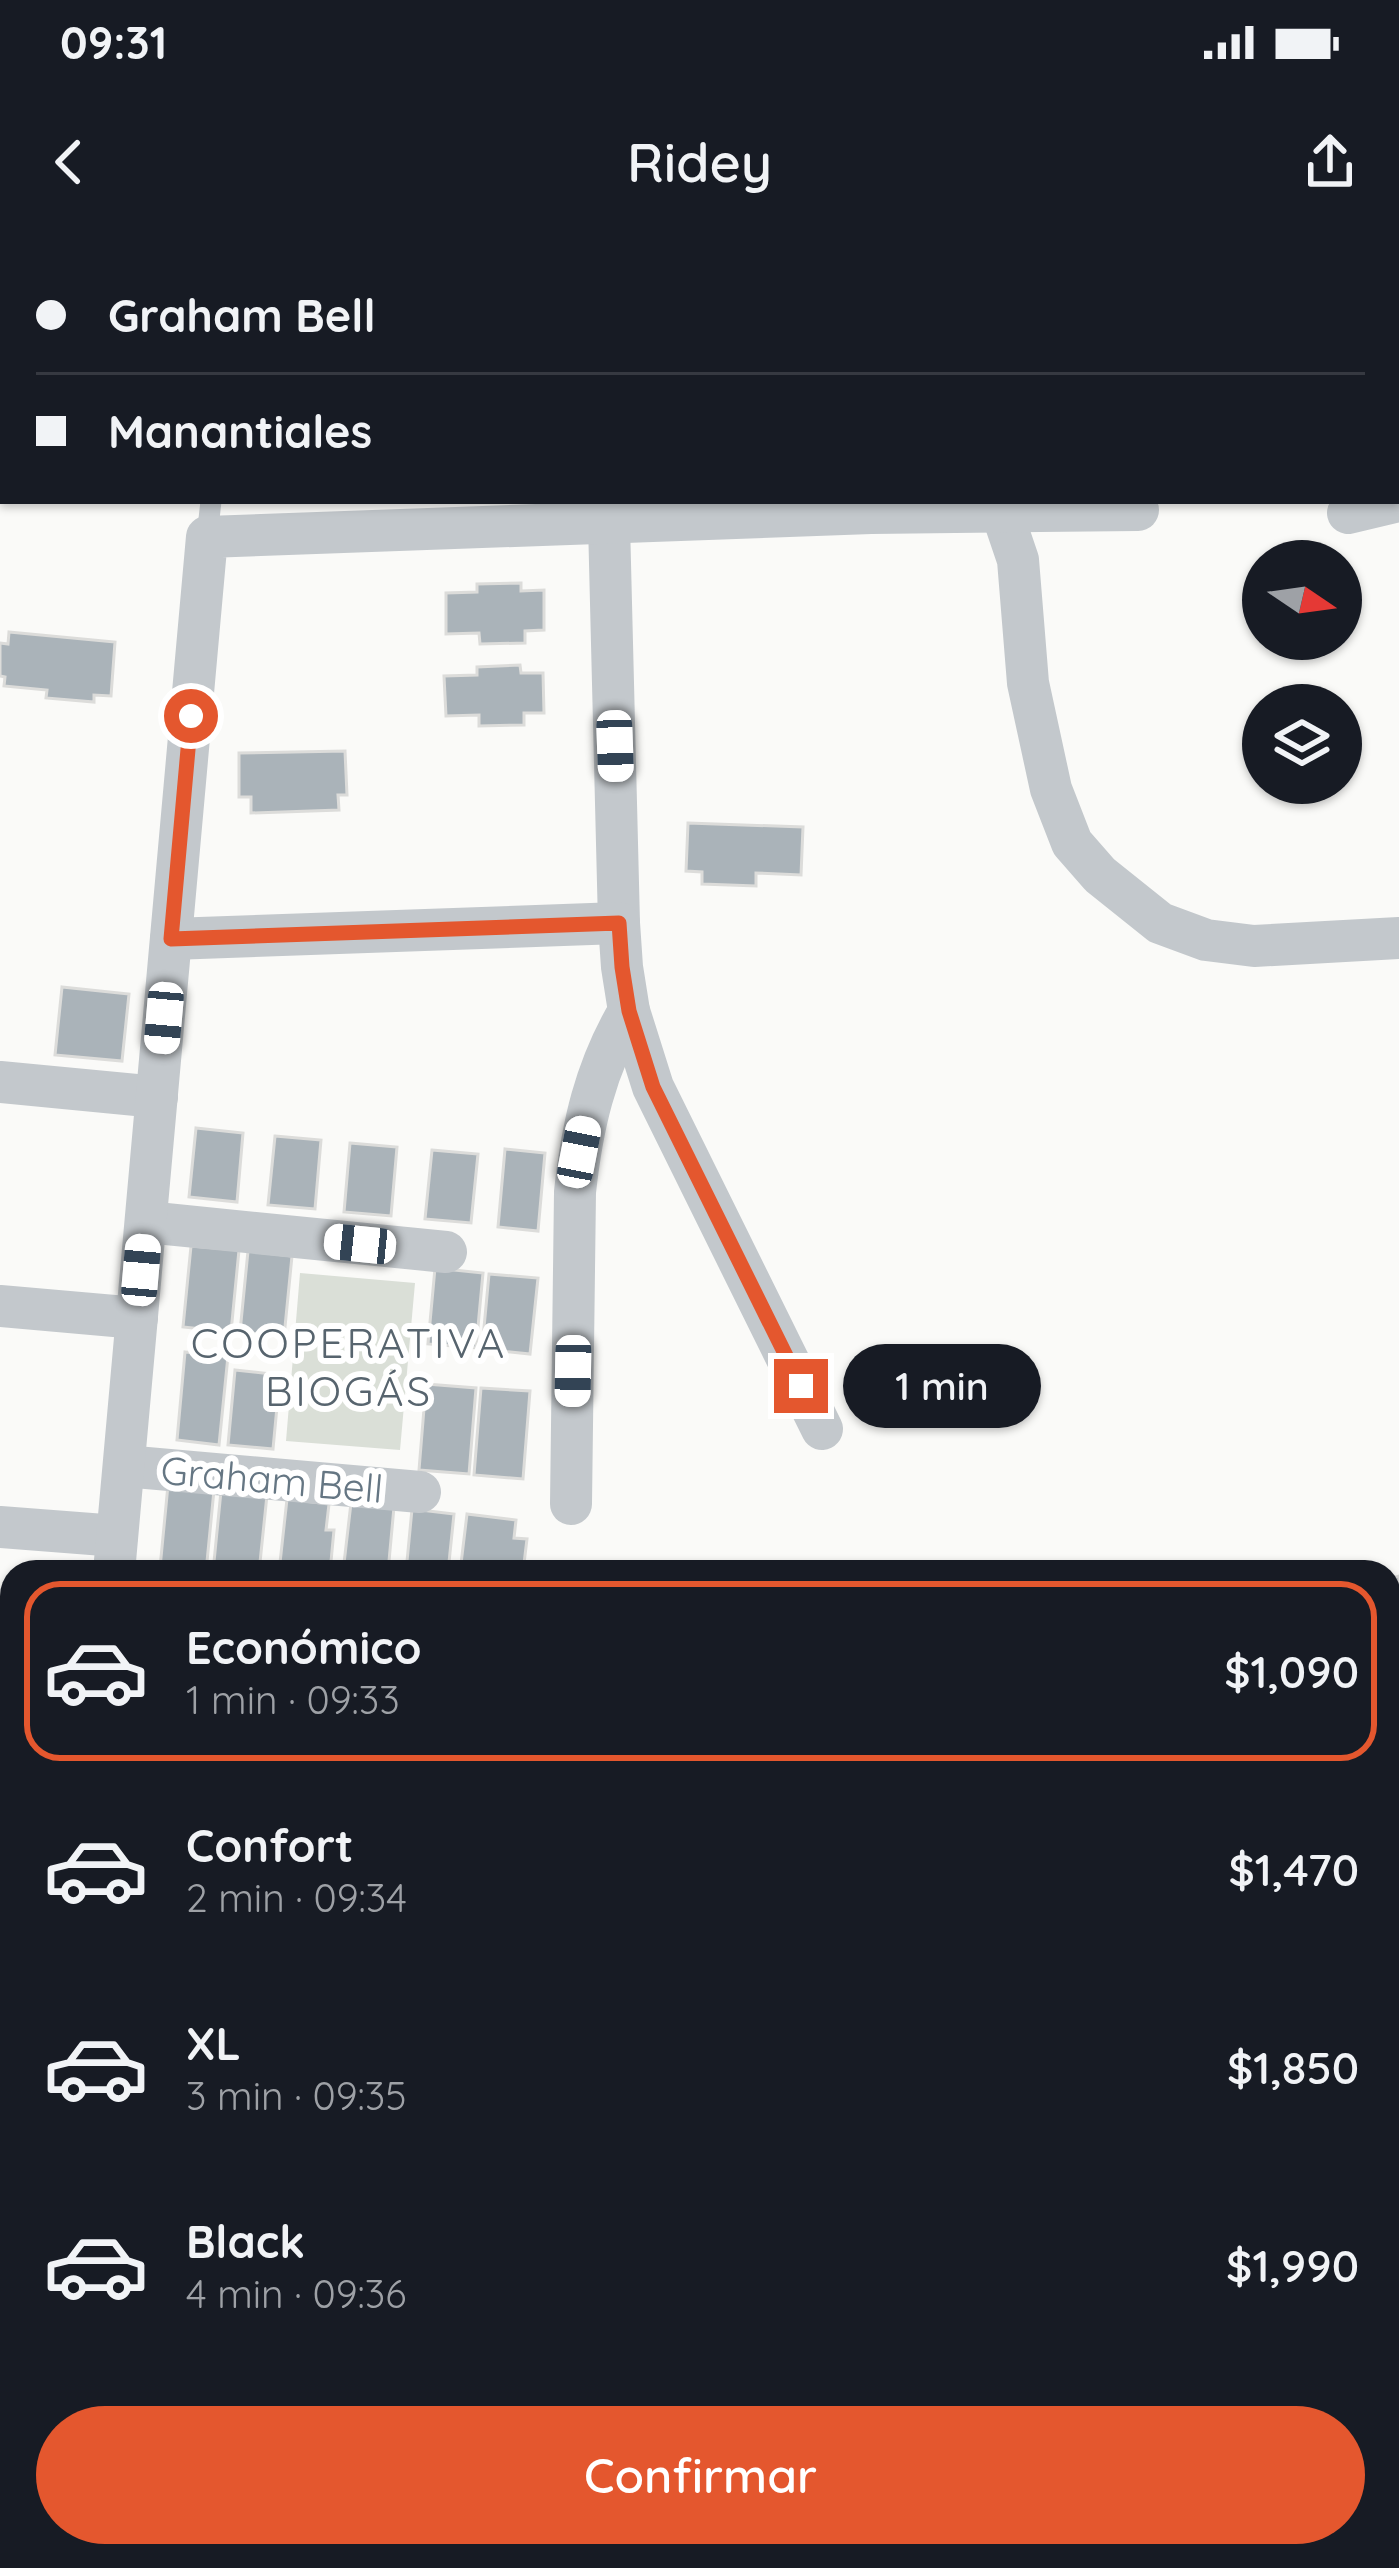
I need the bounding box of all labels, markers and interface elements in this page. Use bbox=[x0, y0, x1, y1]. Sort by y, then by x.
text: 09:31 bbox=[60, 14, 167, 70]
text: Ridey bbox=[627, 128, 772, 196]
icon: back bbox=[36, 129, 102, 195]
icon: share bbox=[1297, 129, 1363, 195]
text: Graham Bell bbox=[108, 287, 376, 343]
text: Manantiales bbox=[108, 403, 372, 459]
north arrow bbox=[1242, 540, 1362, 660]
map controls bbox=[1242, 540, 1362, 804]
button: layers bbox=[1242, 684, 1362, 804]
route start bbox=[164, 689, 218, 743]
car bbox=[596, 709, 634, 783]
car bbox=[143, 981, 185, 1055]
car bbox=[554, 1113, 604, 1191]
car bbox=[322, 1222, 398, 1266]
car bbox=[120, 1233, 162, 1307]
district label: COOPERATIVA BIOGÁS bbox=[191, 1316, 507, 1417]
car bbox=[554, 1335, 592, 1407]
callout: 1 min bbox=[843, 1344, 1041, 1428]
route end bbox=[774, 1359, 828, 1413]
text: 1 min bbox=[895, 1361, 989, 1410]
street label: Graham Bell bbox=[159, 1445, 385, 1513]
icon: car bbox=[42, 1617, 150, 1725]
text: Económico bbox=[186, 1619, 422, 1675]
text: $1,090 bbox=[1224, 1643, 1359, 1699]
text: 1 min · 09:33 bbox=[186, 1675, 400, 1724]
icon: car bbox=[42, 1815, 150, 1923]
text: Confort bbox=[186, 1817, 353, 1873]
text: $1,470 bbox=[1229, 1841, 1359, 1897]
text: 2 min · 09:34 bbox=[186, 1873, 407, 1922]
icon: car bbox=[42, 2013, 150, 2121]
text: XL bbox=[186, 2015, 241, 2071]
text: $1,850 bbox=[1227, 2039, 1359, 2095]
text: 3 min · 09:35 bbox=[186, 2071, 406, 2120]
icon: car bbox=[42, 2211, 150, 2319]
text: Black bbox=[186, 2213, 305, 2269]
text: $1,990 bbox=[1226, 2237, 1359, 2293]
text: 4 min · 09:36 bbox=[186, 2269, 406, 2318]
button: Confirmar bbox=[36, 2406, 1365, 2544]

